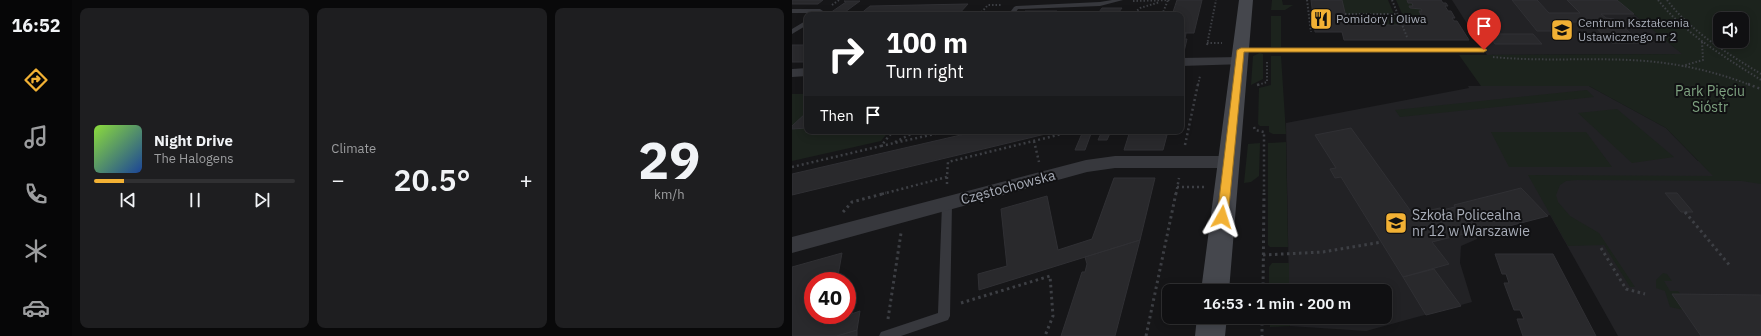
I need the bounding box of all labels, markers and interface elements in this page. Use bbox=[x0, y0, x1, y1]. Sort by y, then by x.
restaurant icon: Pomidory i Oliwa bbox=[1308, 6, 1334, 32]
pin bbox=[1467, 9, 1501, 50]
place label: Pomidory i Oliwa bbox=[1336, 11, 1427, 26]
map controls bbox=[1713, 12, 1749, 48]
button: sound bbox=[1713, 12, 1749, 48]
text: 16:52 bbox=[11, 14, 61, 37]
icon: arrive bbox=[1473, 15, 1495, 37]
place label: Centrum Kształcenia Ustawicznego nr 2 bbox=[1578, 15, 1690, 44]
school or university icon: Centrum Kształcenia Ustawicznego nr 2 bbox=[1549, 17, 1575, 43]
text: 100 m bbox=[886, 24, 968, 61]
icon: right bbox=[820, 28, 872, 80]
text: Turn right bbox=[886, 60, 964, 83]
icon: directions bbox=[22, 66, 50, 94]
park label: Park Pięciu Sióstr bbox=[1675, 82, 1745, 116]
icon: arrive bbox=[862, 104, 884, 126]
text: Then bbox=[820, 106, 854, 125]
icon: music bbox=[22, 123, 50, 151]
text: 29 bbox=[638, 126, 701, 193]
text: Night Drive bbox=[154, 131, 233, 150]
text: Climate bbox=[331, 140, 376, 157]
text: The Halogens bbox=[154, 150, 234, 167]
text: 20.5° bbox=[393, 160, 471, 199]
text: − bbox=[331, 165, 345, 194]
text: + bbox=[519, 165, 533, 194]
street label: Częstochowska bbox=[959, 166, 1058, 208]
icon: phone bbox=[22, 180, 50, 208]
text: km/h bbox=[654, 186, 685, 203]
icon: previous bbox=[117, 189, 139, 211]
icon: pause bbox=[184, 189, 206, 211]
icon: next bbox=[251, 189, 273, 211]
position arrow bbox=[1201, 196, 1243, 238]
place label: Szkoła Policealna nr 12 w Warszawie bbox=[1412, 206, 1530, 240]
school or university icon: Szkoła Policealna nr 12 w Warszawie bbox=[1383, 210, 1409, 236]
icon: climate bbox=[22, 237, 50, 265]
speed limit sign: 40 bbox=[804, 272, 856, 324]
icon: car bbox=[22, 294, 50, 322]
text: 16:53 · 1 min · 200 m bbox=[1203, 294, 1351, 313]

